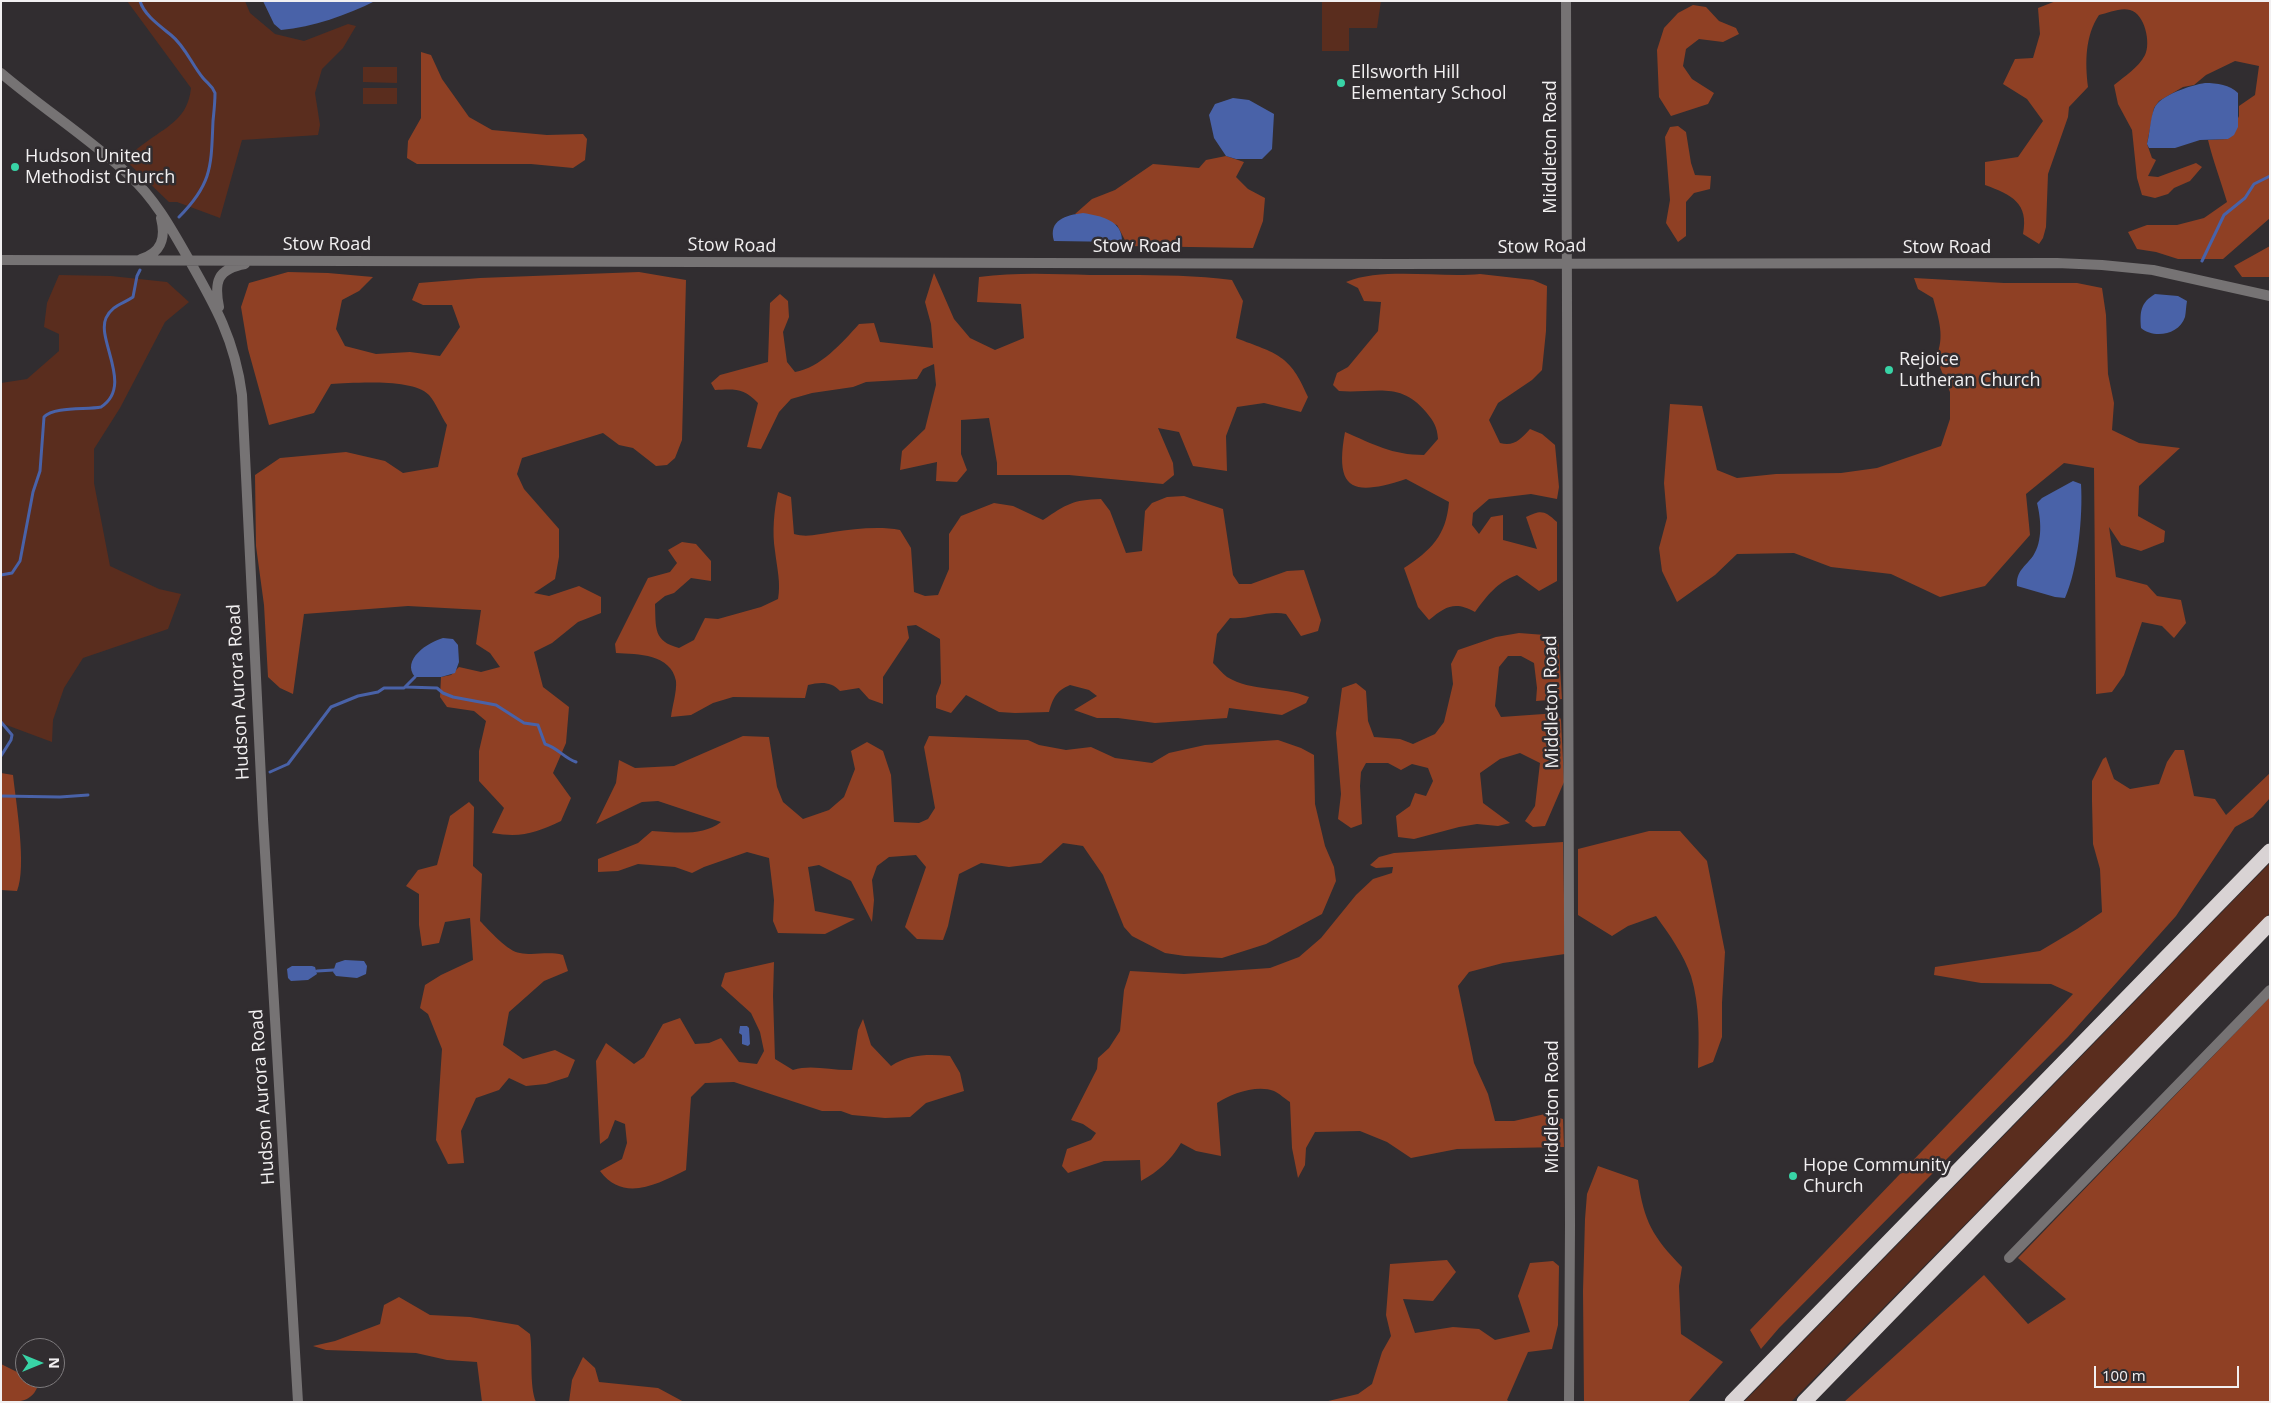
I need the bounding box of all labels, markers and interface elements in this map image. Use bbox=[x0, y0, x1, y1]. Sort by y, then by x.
place label: Ellsworth Hill Elementary School bbox=[1351, 62, 1507, 104]
marker: Ellsworth Hill Elementary School bbox=[1335, 77, 1347, 89]
street label: Middleton Road bbox=[1540, 80, 1562, 214]
place label: Hudson United Methodist Church bbox=[25, 146, 175, 188]
marker: Hudson United Methodist Church bbox=[9, 161, 21, 173]
street label: Stow Road bbox=[283, 234, 371, 256]
street label: Stow Road bbox=[687, 234, 777, 258]
street label: Stow Road bbox=[1497, 235, 1587, 259]
street label: Stow Road bbox=[1093, 236, 1181, 258]
street label: Stow Road bbox=[1903, 237, 1991, 259]
place label: Rejoice Lutheran Church bbox=[1899, 349, 2041, 392]
marker: Rejoice Lutheran Church bbox=[1883, 364, 1895, 376]
street label: Hudson Aurora Road bbox=[224, 604, 254, 780]
street label: Middleton Road bbox=[1540, 635, 1564, 769]
street label: Hudson Aurora Road bbox=[246, 1008, 280, 1186]
street label: Middleton Road bbox=[1542, 1040, 1564, 1174]
place label: Hope Community Church bbox=[1803, 1155, 1950, 1198]
marker: Hope Community Church bbox=[1787, 1170, 1799, 1182]
north arrow bbox=[15, 1338, 65, 1388]
scale bar bbox=[2096, 1356, 2241, 1388]
text: N bbox=[45, 1357, 64, 1369]
text: 100 m bbox=[2102, 1365, 2146, 1385]

